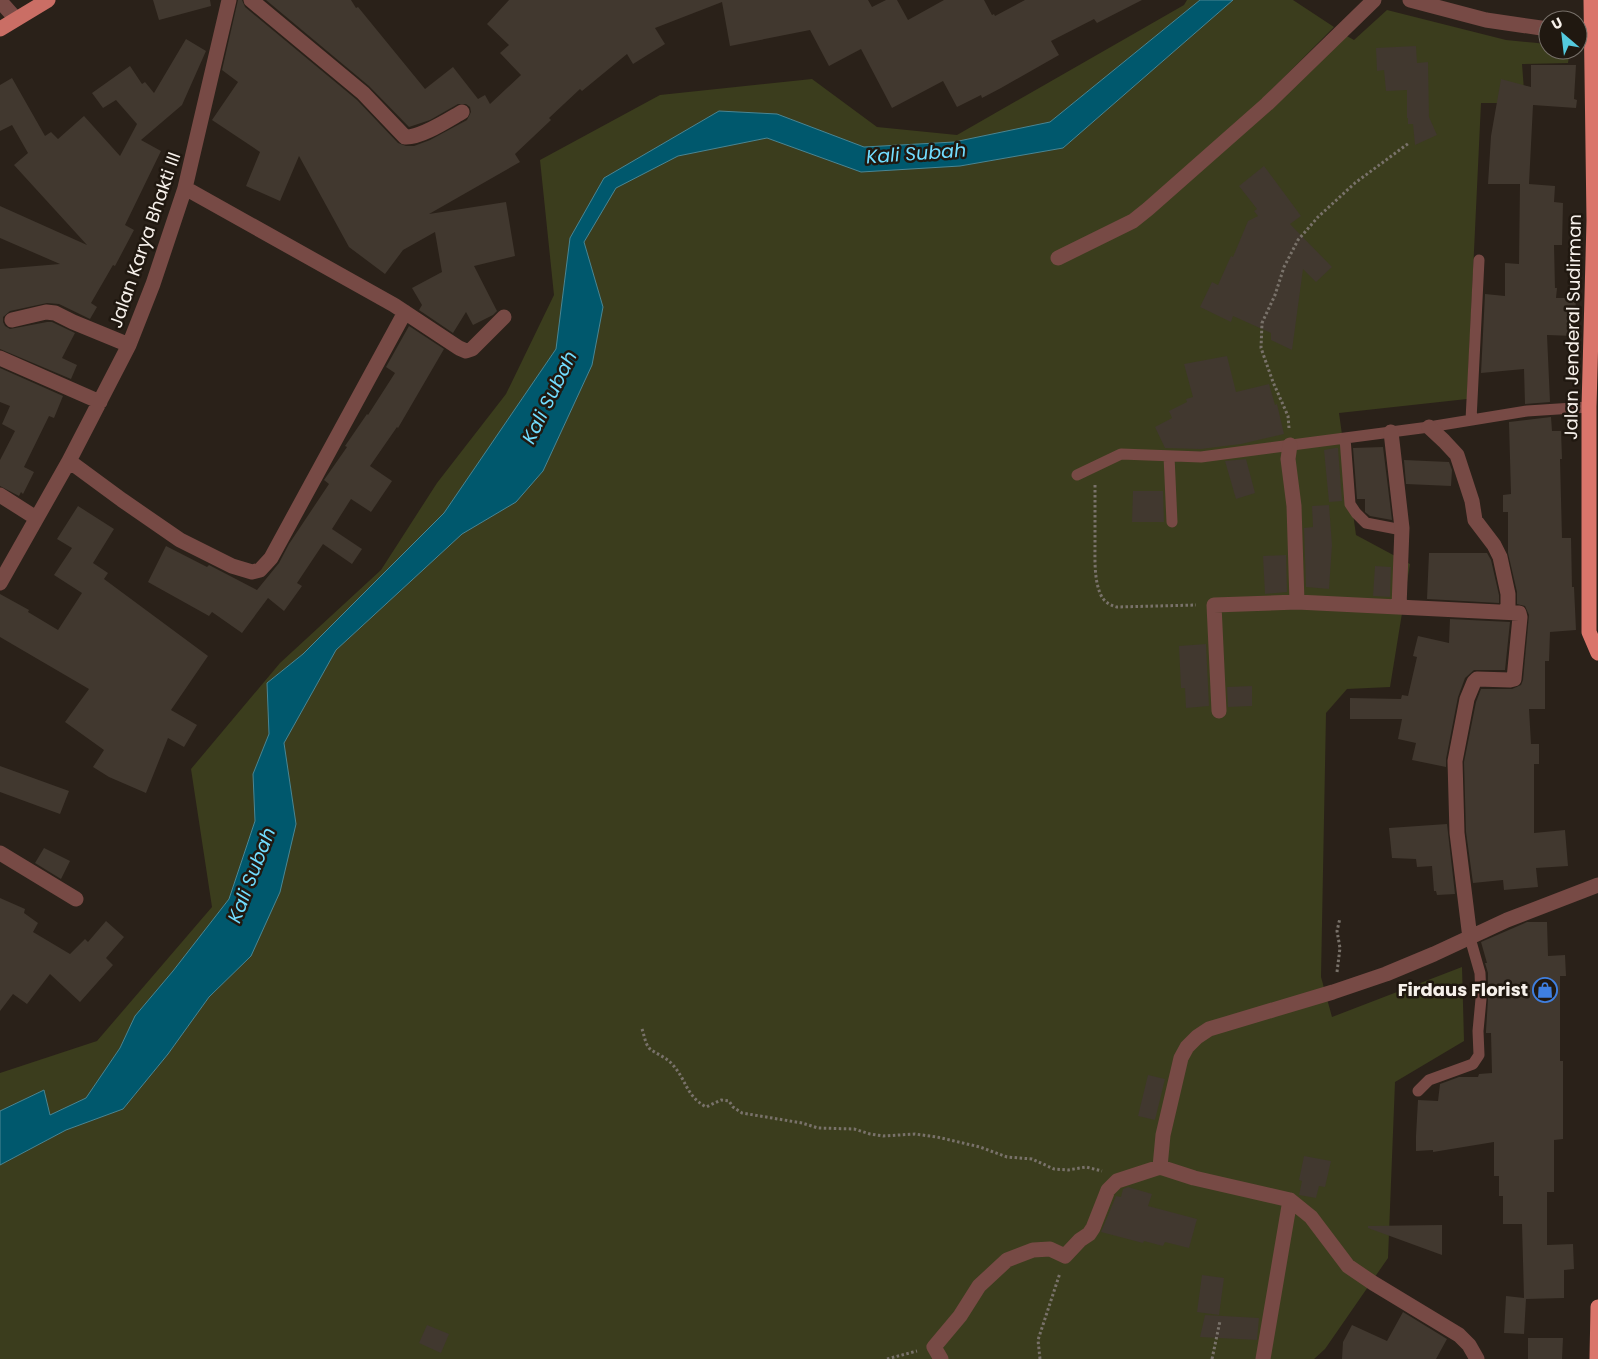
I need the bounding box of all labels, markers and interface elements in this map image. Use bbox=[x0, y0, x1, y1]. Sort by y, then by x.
north arrow bbox=[1538, 10, 1588, 60]
text: U bbox=[1548, 12, 1566, 35]
water label: Kali Subah bbox=[865, 137, 967, 170]
street label: Jalan Karya Bhakti III bbox=[103, 149, 186, 331]
street label: Jalan Jenderal Sudirman bbox=[1558, 214, 1587, 440]
water label: Kali Subah bbox=[515, 346, 584, 448]
water label: Kali Subah bbox=[221, 824, 282, 927]
place label: Firdaus Florist bbox=[1398, 977, 1528, 1002]
shop icon: Firdaus Florist bbox=[1532, 977, 1558, 1003]

